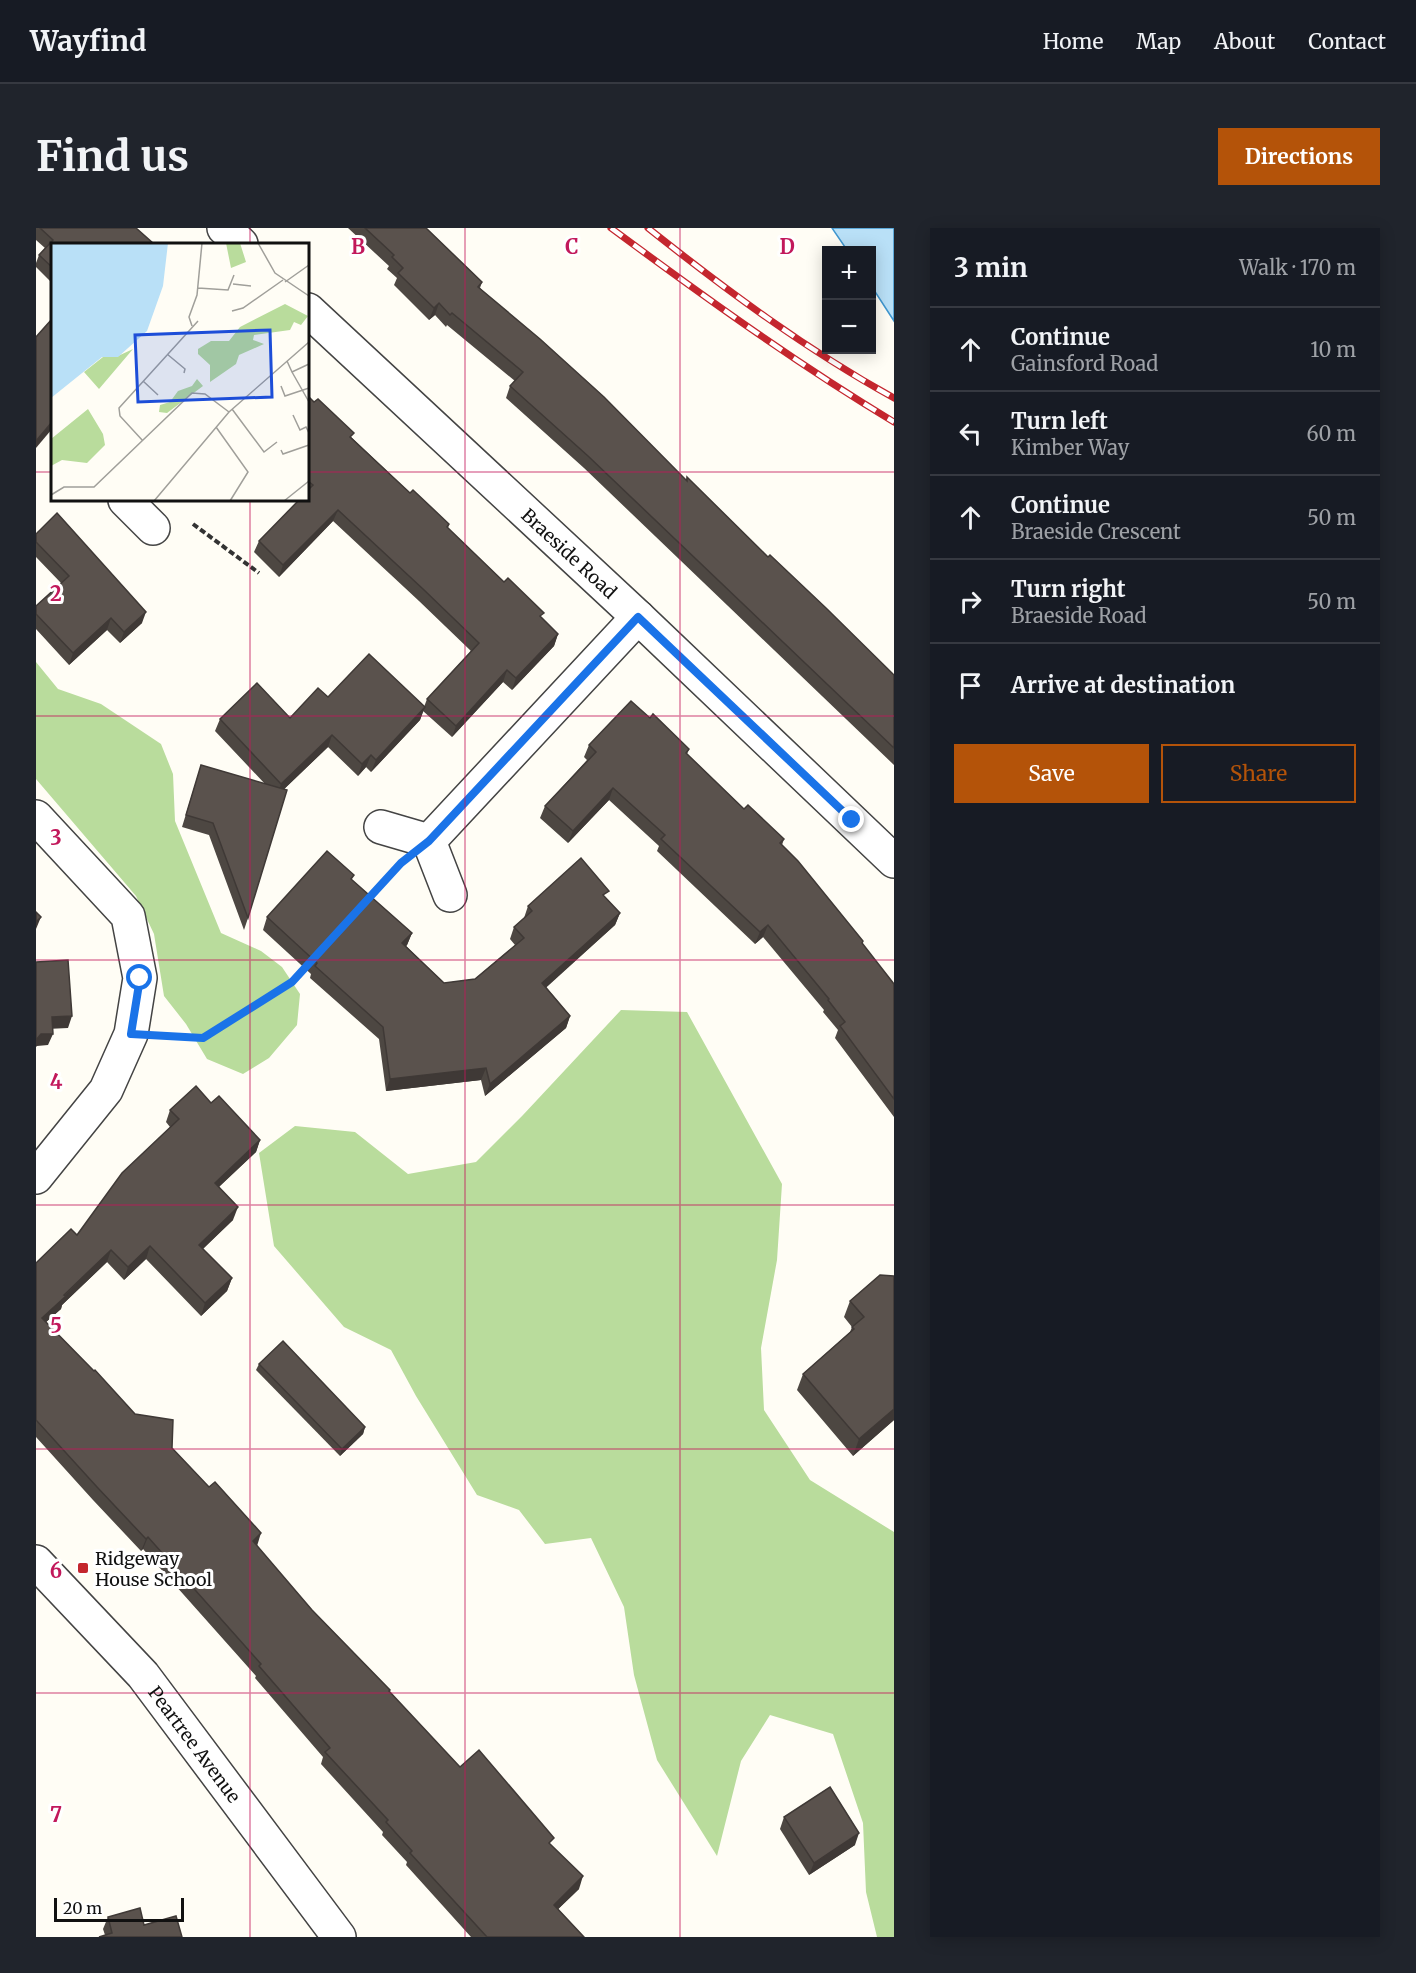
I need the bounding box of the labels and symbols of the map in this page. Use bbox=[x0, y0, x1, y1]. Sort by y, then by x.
text: B bbox=[351, 234, 365, 259]
text: C bbox=[565, 234, 579, 259]
text: D bbox=[779, 234, 795, 259]
inset map bbox=[51, 243, 309, 501]
street label: Braeside Road bbox=[517, 503, 622, 603]
text: 2 bbox=[50, 581, 62, 606]
route end bbox=[838, 806, 864, 832]
text: 3 bbox=[50, 825, 62, 850]
route start bbox=[126, 964, 152, 990]
text: 4 bbox=[50, 1069, 63, 1094]
text: 5 bbox=[50, 1313, 62, 1338]
place label: Ridgeway House School bbox=[95, 1547, 212, 1591]
text: 6 bbox=[50, 1558, 62, 1583]
marker: Ridgeway House School bbox=[76, 1561, 90, 1575]
street label: Peartree Avenue bbox=[144, 1681, 246, 1807]
text: 7 bbox=[50, 1802, 62, 1827]
scale bar bbox=[54, 1895, 184, 1922]

